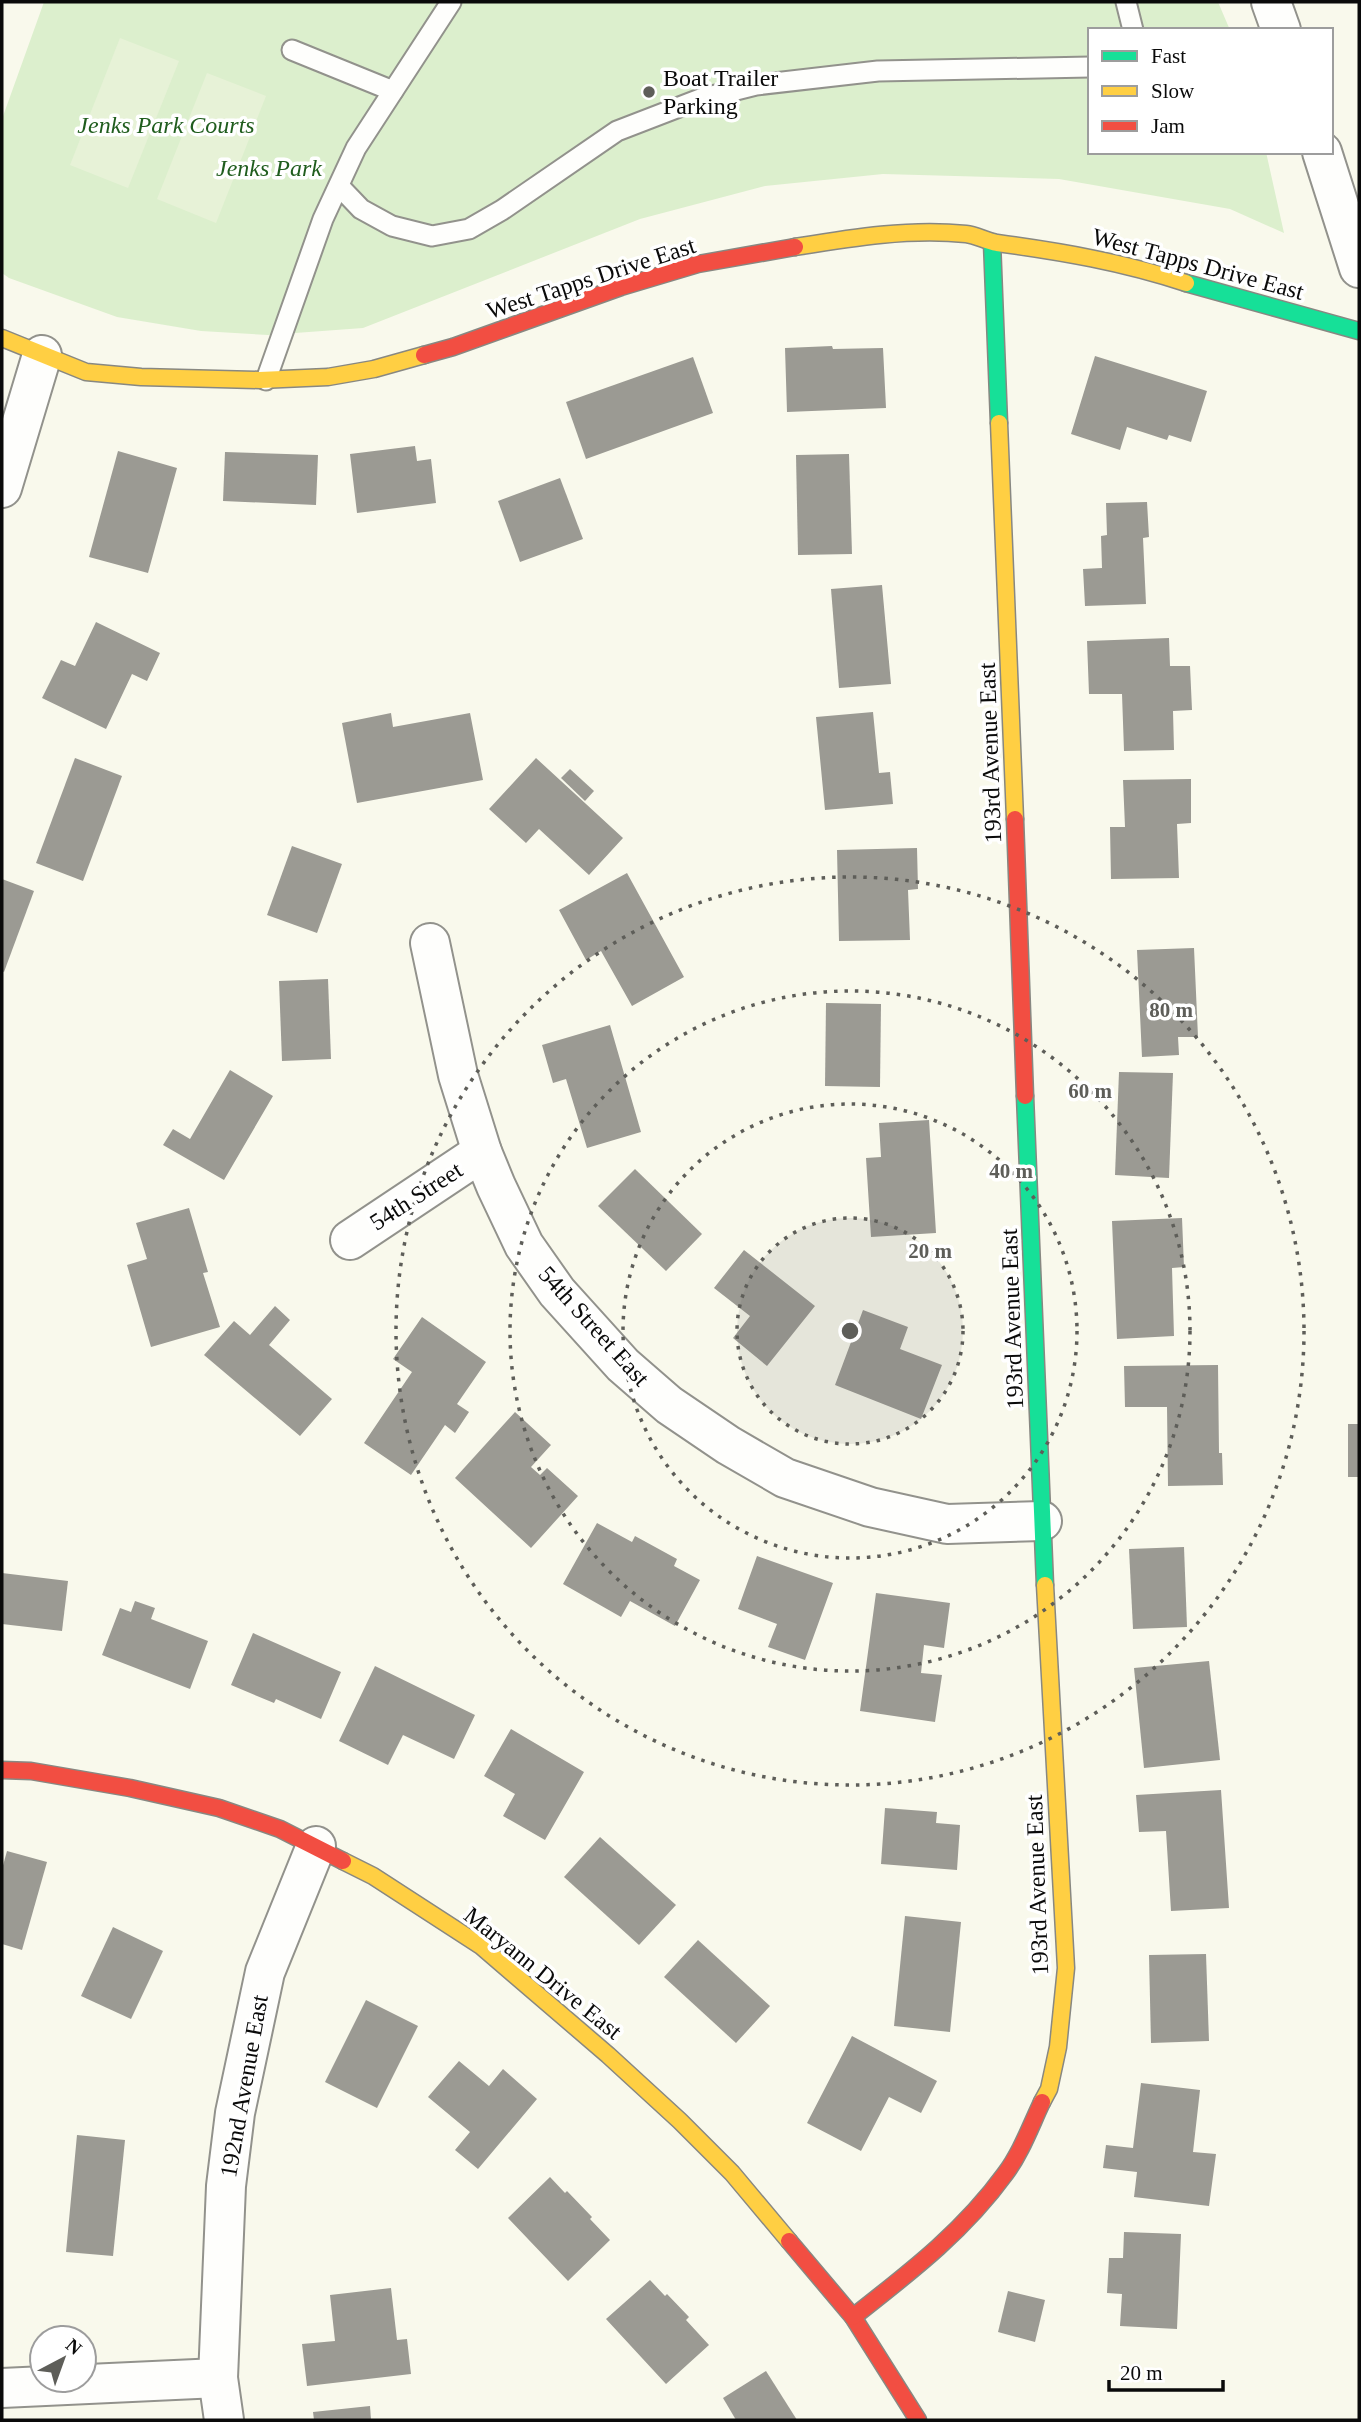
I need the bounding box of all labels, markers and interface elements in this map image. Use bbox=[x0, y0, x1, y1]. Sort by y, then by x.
legend bbox=[1088, 28, 1333, 154]
text: Fast bbox=[1151, 44, 1186, 68]
place label: Boat Trailer Parking bbox=[663, 65, 778, 119]
text: Slow bbox=[1151, 79, 1195, 103]
marker: Boat Trailer Parking bbox=[641, 84, 657, 100]
park label: Jenks Park Courts bbox=[77, 112, 255, 138]
text: Jam bbox=[1151, 114, 1185, 138]
park label: Jenks Park bbox=[216, 155, 322, 181]
street label: West Tapps Drive East bbox=[1089, 223, 1307, 305]
street label: West Tapps Drive East bbox=[483, 232, 699, 324]
street label: 193rd Avenue East bbox=[974, 662, 1006, 844]
text: 80 m bbox=[1149, 998, 1193, 1022]
text: 60 m bbox=[1068, 1079, 1112, 1103]
street label: 54th Street bbox=[365, 1156, 467, 1235]
text: 40 m bbox=[989, 1159, 1033, 1183]
street label: 193rd Avenue East bbox=[996, 1228, 1028, 1410]
text: 20 m bbox=[908, 1239, 952, 1263]
street label: 54th Street East bbox=[533, 1261, 655, 1391]
centre of rings bbox=[838, 1319, 862, 1343]
street label: 193rd Avenue East bbox=[1021, 1794, 1053, 1976]
street label: Maryann Drive East bbox=[459, 1902, 627, 2045]
street label: 192nd Avenue East bbox=[215, 1992, 273, 2179]
north arrow bbox=[28, 2324, 98, 2394]
text: N bbox=[62, 2334, 86, 2359]
scale bar bbox=[1109, 2348, 1223, 2392]
text: 20 m bbox=[1120, 2361, 1163, 2385]

